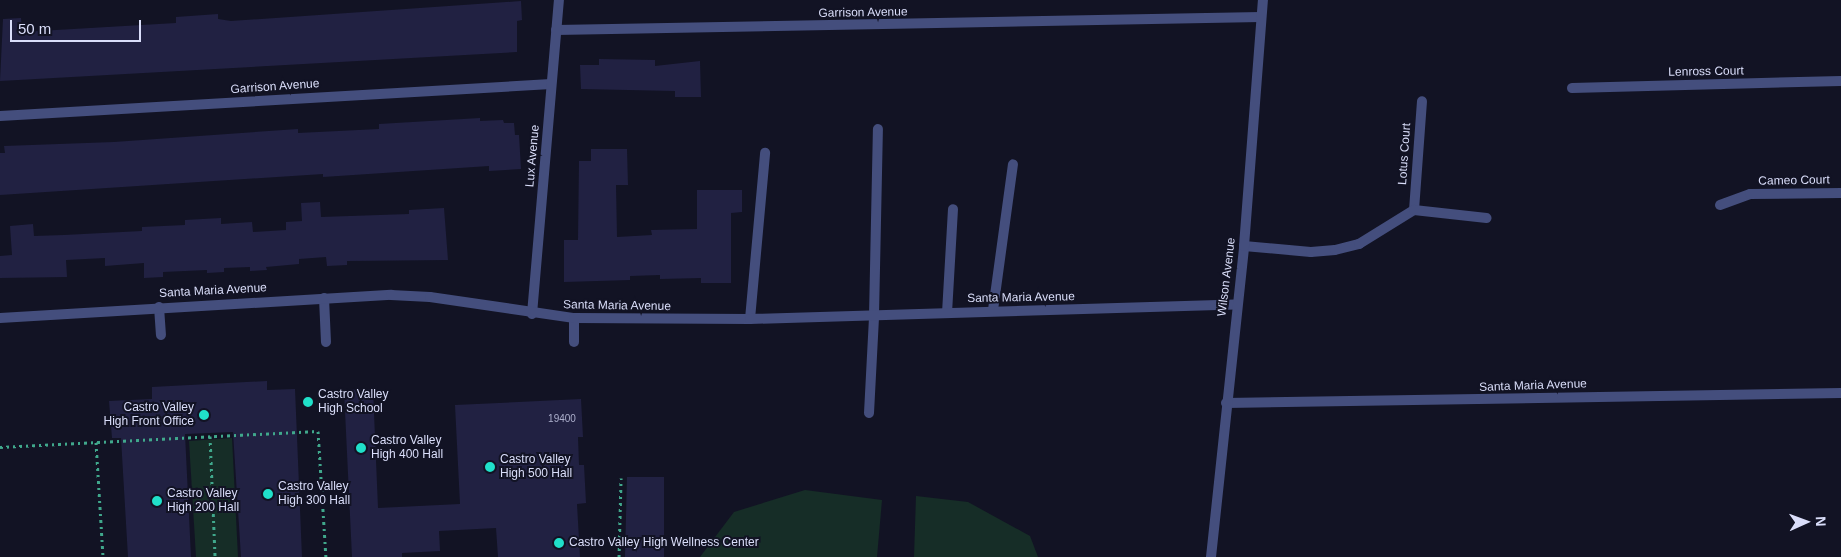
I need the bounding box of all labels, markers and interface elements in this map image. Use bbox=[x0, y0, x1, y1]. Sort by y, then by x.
street label: Garrison Avenue bbox=[818, 5, 908, 21]
scale bar bbox=[12, 10, 144, 42]
text: 50 m bbox=[18, 20, 51, 37]
street label: Lenross Court bbox=[1668, 64, 1744, 80]
street label: Garrison Avenue bbox=[230, 77, 320, 97]
street label: Lotus Court bbox=[1396, 123, 1414, 185]
street label: Lux Avenue bbox=[523, 124, 543, 188]
street label: Cameo Court bbox=[1758, 173, 1830, 189]
street label: Wilson Avenue bbox=[1215, 237, 1239, 317]
street label: Santa Maria Avenue bbox=[158, 281, 268, 301]
street label: Santa Maria Avenue bbox=[967, 290, 1075, 306]
street label: Santa Maria Avenue bbox=[563, 298, 671, 314]
street label: Santa Maria Avenue bbox=[1479, 377, 1587, 395]
place label: Castro Valley High School bbox=[318, 388, 388, 416]
marker: Castro Valley High School bbox=[302, 396, 314, 408]
place label: Castro Valley High Front Office bbox=[104, 401, 194, 429]
marker: Castro Valley High Front Office bbox=[198, 409, 210, 421]
house number: 19400 bbox=[548, 413, 576, 425]
place label: Castro Valley High 400 Hall bbox=[371, 434, 443, 462]
marker: Castro Valley High 400 Hall bbox=[355, 442, 367, 454]
place label: Castro Valley High 500 Hall bbox=[500, 453, 572, 481]
marker: Castro Valley High 500 Hall bbox=[484, 461, 496, 473]
place label: Castro Valley High 300 Hall bbox=[278, 480, 350, 508]
place label: Castro Valley High 200 Hall bbox=[167, 487, 239, 515]
marker: Castro Valley High 300 Hall bbox=[262, 488, 274, 500]
marker: Castro Valley High 200 Hall bbox=[151, 495, 163, 507]
north arrow bbox=[1781, 497, 1831, 547]
text: N bbox=[1813, 516, 1829, 527]
place label: Castro Valley High Wellness Center bbox=[569, 536, 759, 550]
marker: Castro Valley High Wellness Center bbox=[553, 537, 565, 549]

